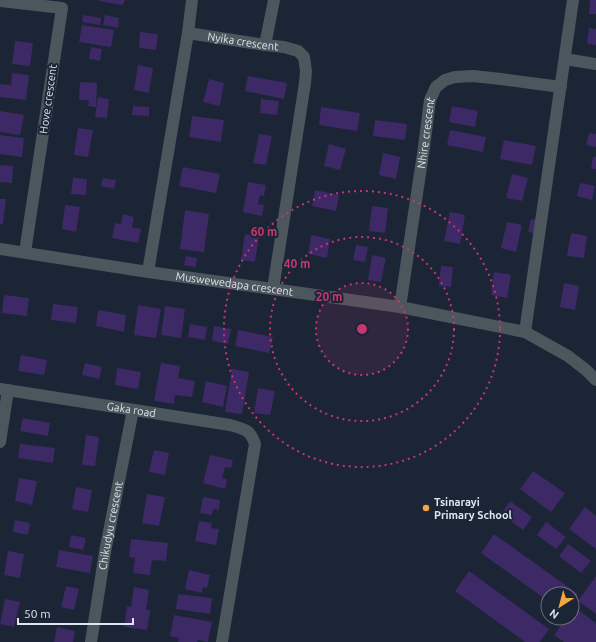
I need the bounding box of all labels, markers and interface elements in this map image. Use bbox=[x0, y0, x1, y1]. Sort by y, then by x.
street label: Nyika crescent bbox=[207, 30, 280, 52]
street label: Hove crescent bbox=[37, 63, 59, 134]
street label: Nhire crescent bbox=[415, 95, 437, 169]
text: 60 m bbox=[251, 225, 277, 238]
text: 40 m bbox=[284, 257, 310, 270]
street label: Muswewedapa crescent bbox=[175, 270, 295, 298]
text: 20 m bbox=[316, 290, 342, 303]
centre of rings bbox=[355, 322, 369, 336]
street label: Gaka road bbox=[106, 400, 157, 419]
street label: Chikudyu crescent bbox=[96, 480, 125, 571]
place label: Tsinarayi Primary School bbox=[434, 496, 513, 521]
marker: Tsinarayi Primary School bbox=[421, 503, 431, 513]
north arrow bbox=[540, 586, 580, 626]
scale bar bbox=[18, 600, 133, 626]
text: 50 m bbox=[24, 607, 51, 620]
text: N bbox=[547, 607, 561, 621]

